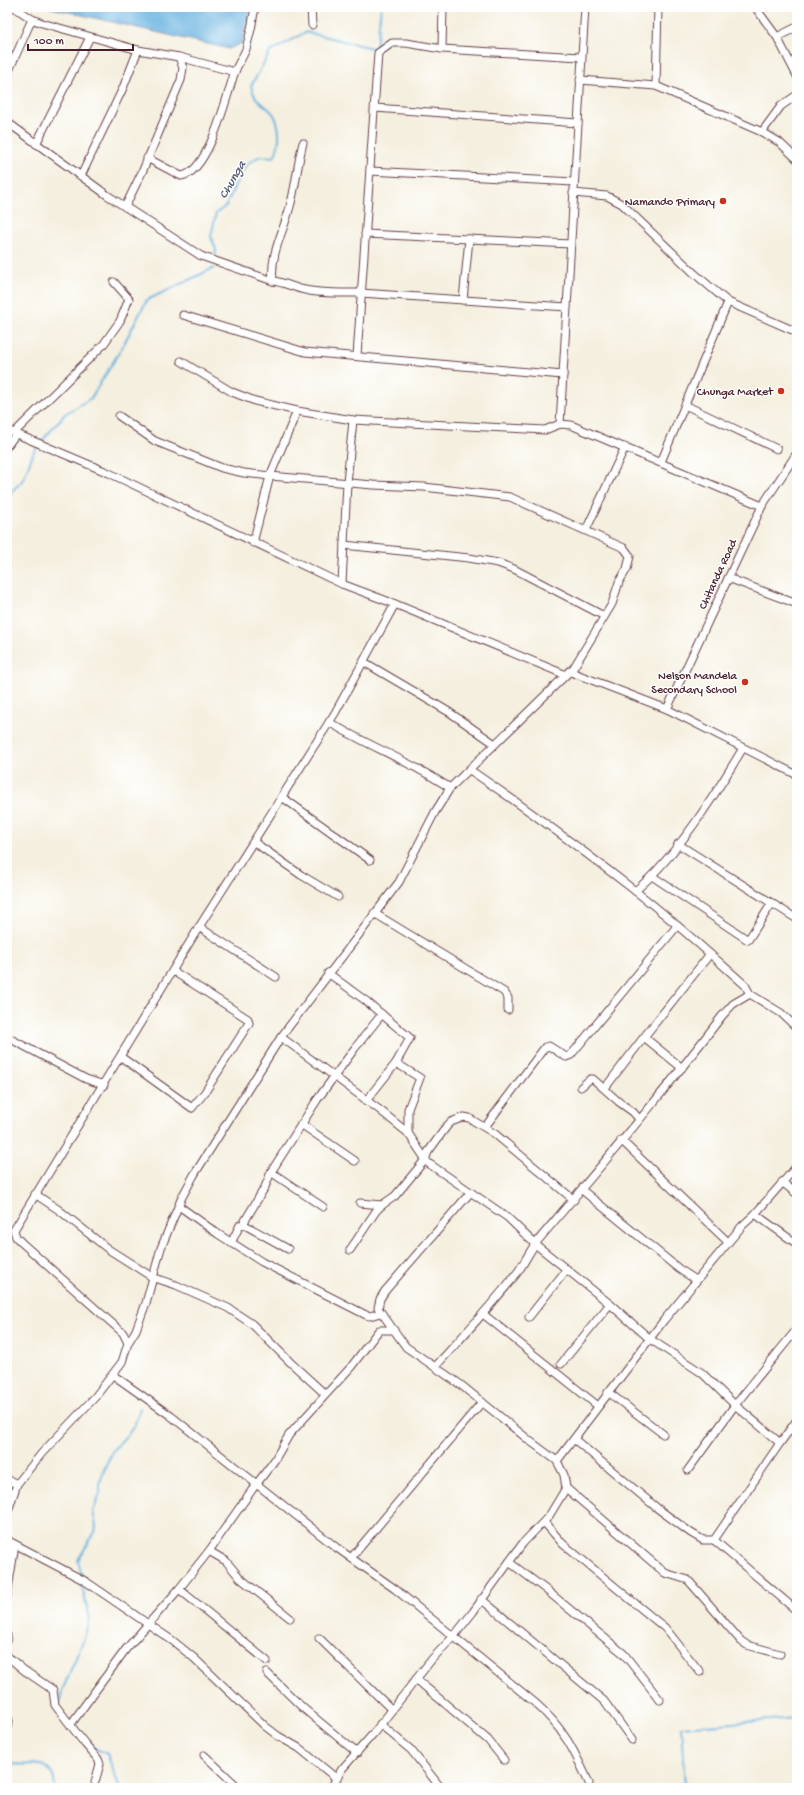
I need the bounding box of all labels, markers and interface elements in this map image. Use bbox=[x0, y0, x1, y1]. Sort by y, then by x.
scale bar bbox=[28, 26, 133, 52]
text: 100 m bbox=[33, 35, 64, 49]
water label: Chunga bbox=[216, 158, 250, 202]
place label: Namando Primary bbox=[625, 196, 715, 210]
marker: Namando Primary bbox=[718, 196, 728, 206]
place label: Chunga Market bbox=[697, 386, 774, 400]
marker: Chunga Market bbox=[776, 386, 786, 396]
street label: Chitanda Road bbox=[697, 537, 742, 612]
place label: Nelson Mandela Secondary School bbox=[651, 670, 737, 698]
marker: Nelson Mandela Secondary School bbox=[740, 677, 750, 687]

